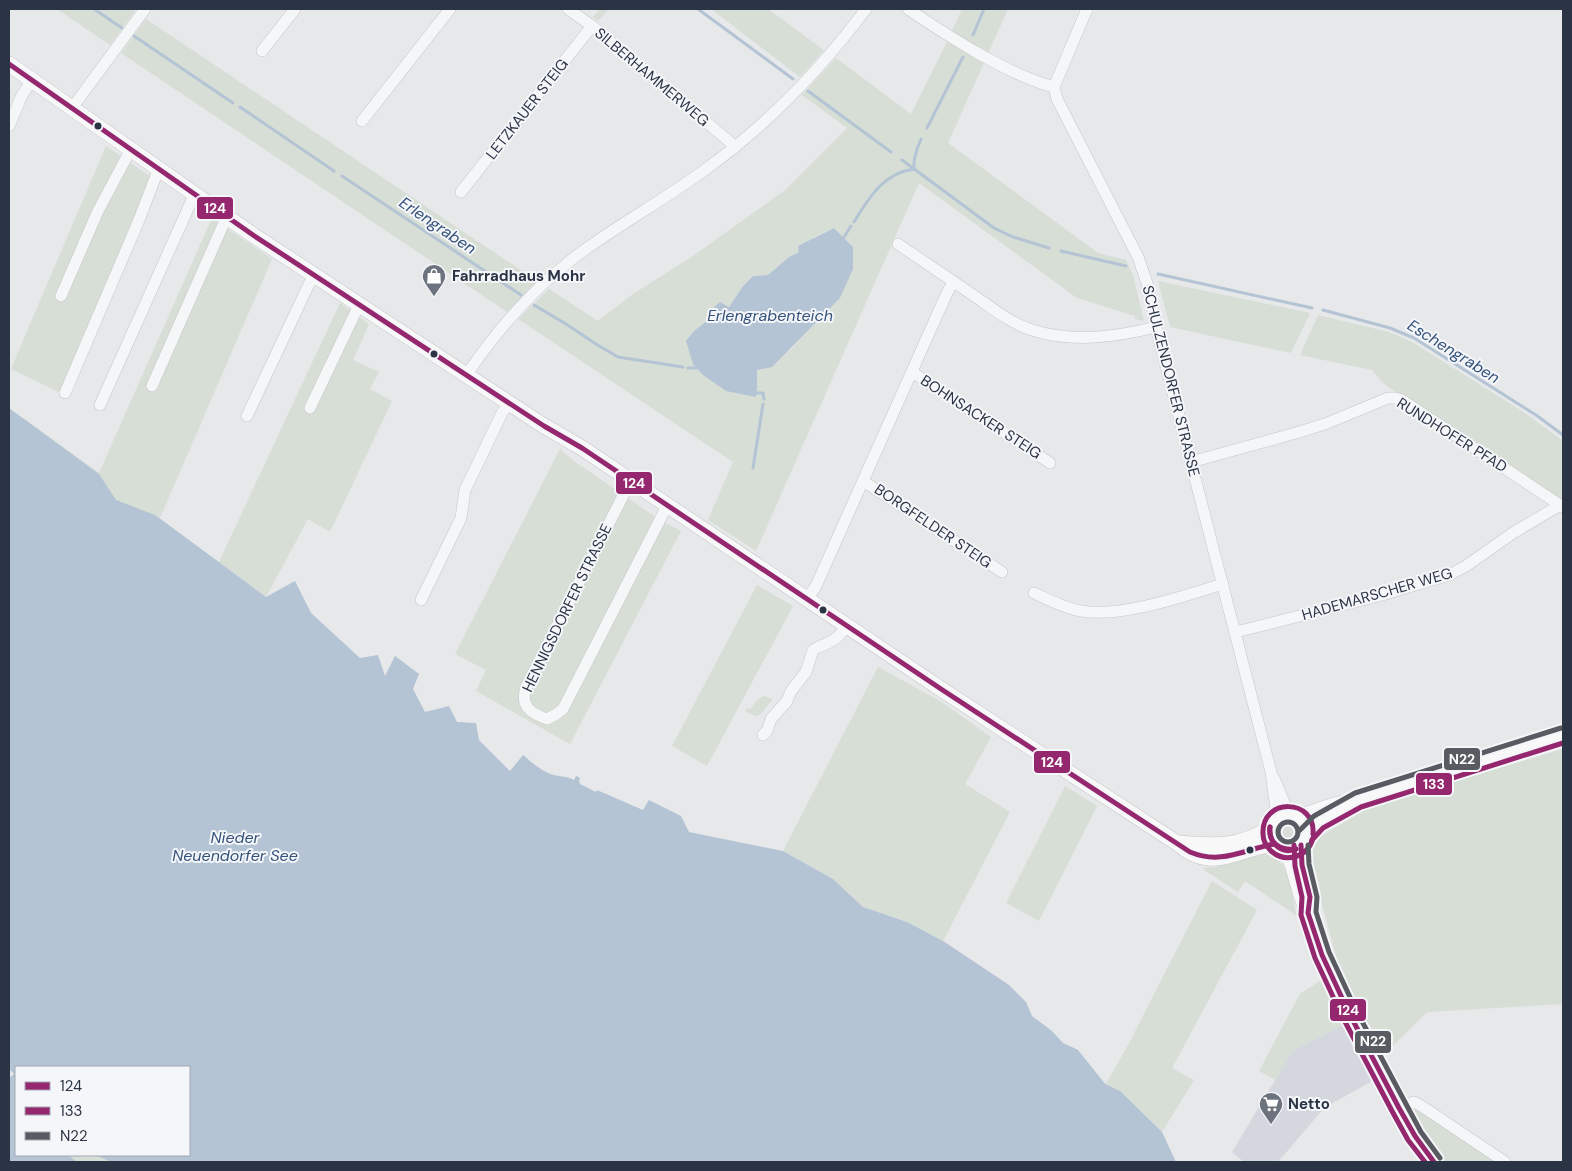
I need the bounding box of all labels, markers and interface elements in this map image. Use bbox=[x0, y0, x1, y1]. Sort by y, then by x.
street label: SILBERHAMMERWEG bbox=[591, 23, 713, 131]
street label: LETZKAUER STEIG bbox=[481, 55, 573, 163]
unlabelled marker bbox=[93, 121, 103, 131]
water label: Erlengraben bbox=[395, 192, 480, 259]
line badge: 124 bbox=[196, 196, 234, 220]
text: 124 bbox=[204, 199, 226, 217]
shop icon: Fahrradhaus Mohr bbox=[421, 263, 447, 297]
place label: Fahrradhaus Mohr bbox=[452, 266, 585, 286]
street label: SCHULZENDORFER STRASSE bbox=[1138, 283, 1204, 479]
water label: Erlengrabenteich bbox=[707, 305, 833, 326]
water label: Eschengraben bbox=[1404, 315, 1504, 388]
unlabelled marker bbox=[429, 349, 439, 359]
street label: BOHNSACKER STEIG bbox=[917, 370, 1045, 464]
street label: RUNDHOFER PFAD bbox=[1393, 393, 1511, 477]
line badge: 124 bbox=[615, 471, 653, 495]
text: 124 bbox=[623, 474, 645, 492]
street label: BORGFELDER STEIG bbox=[871, 479, 995, 573]
street label: HENNIGSDORFER STRASSE bbox=[517, 521, 617, 695]
street label: HADEMARSCHER WEG bbox=[1299, 563, 1455, 625]
unlabelled marker bbox=[818, 605, 828, 615]
line badge: N22 bbox=[1443, 747, 1481, 771]
line badge: 124 bbox=[1033, 750, 1071, 774]
text: N22 bbox=[1449, 750, 1475, 768]
text: 124 bbox=[1041, 753, 1063, 771]
line badge: 133 bbox=[1415, 772, 1453, 796]
text: 133 bbox=[1423, 775, 1445, 793]
water label: Nieder Neuendorfer See bbox=[172, 827, 298, 866]
unlabelled marker bbox=[1245, 845, 1255, 855]
line badge: 124 bbox=[1329, 998, 1367, 1022]
text: 124 bbox=[1337, 1001, 1359, 1019]
line badge: N22 bbox=[1354, 1030, 1392, 1054]
text: N22 bbox=[1360, 1032, 1386, 1050]
legend bbox=[15, 1066, 190, 1156]
text: 124 bbox=[60, 1076, 82, 1096]
supermarket icon: Netto bbox=[1258, 1091, 1284, 1125]
place label: Netto bbox=[1288, 1094, 1330, 1114]
text: 133 bbox=[60, 1101, 82, 1121]
text: N22 bbox=[60, 1126, 88, 1146]

